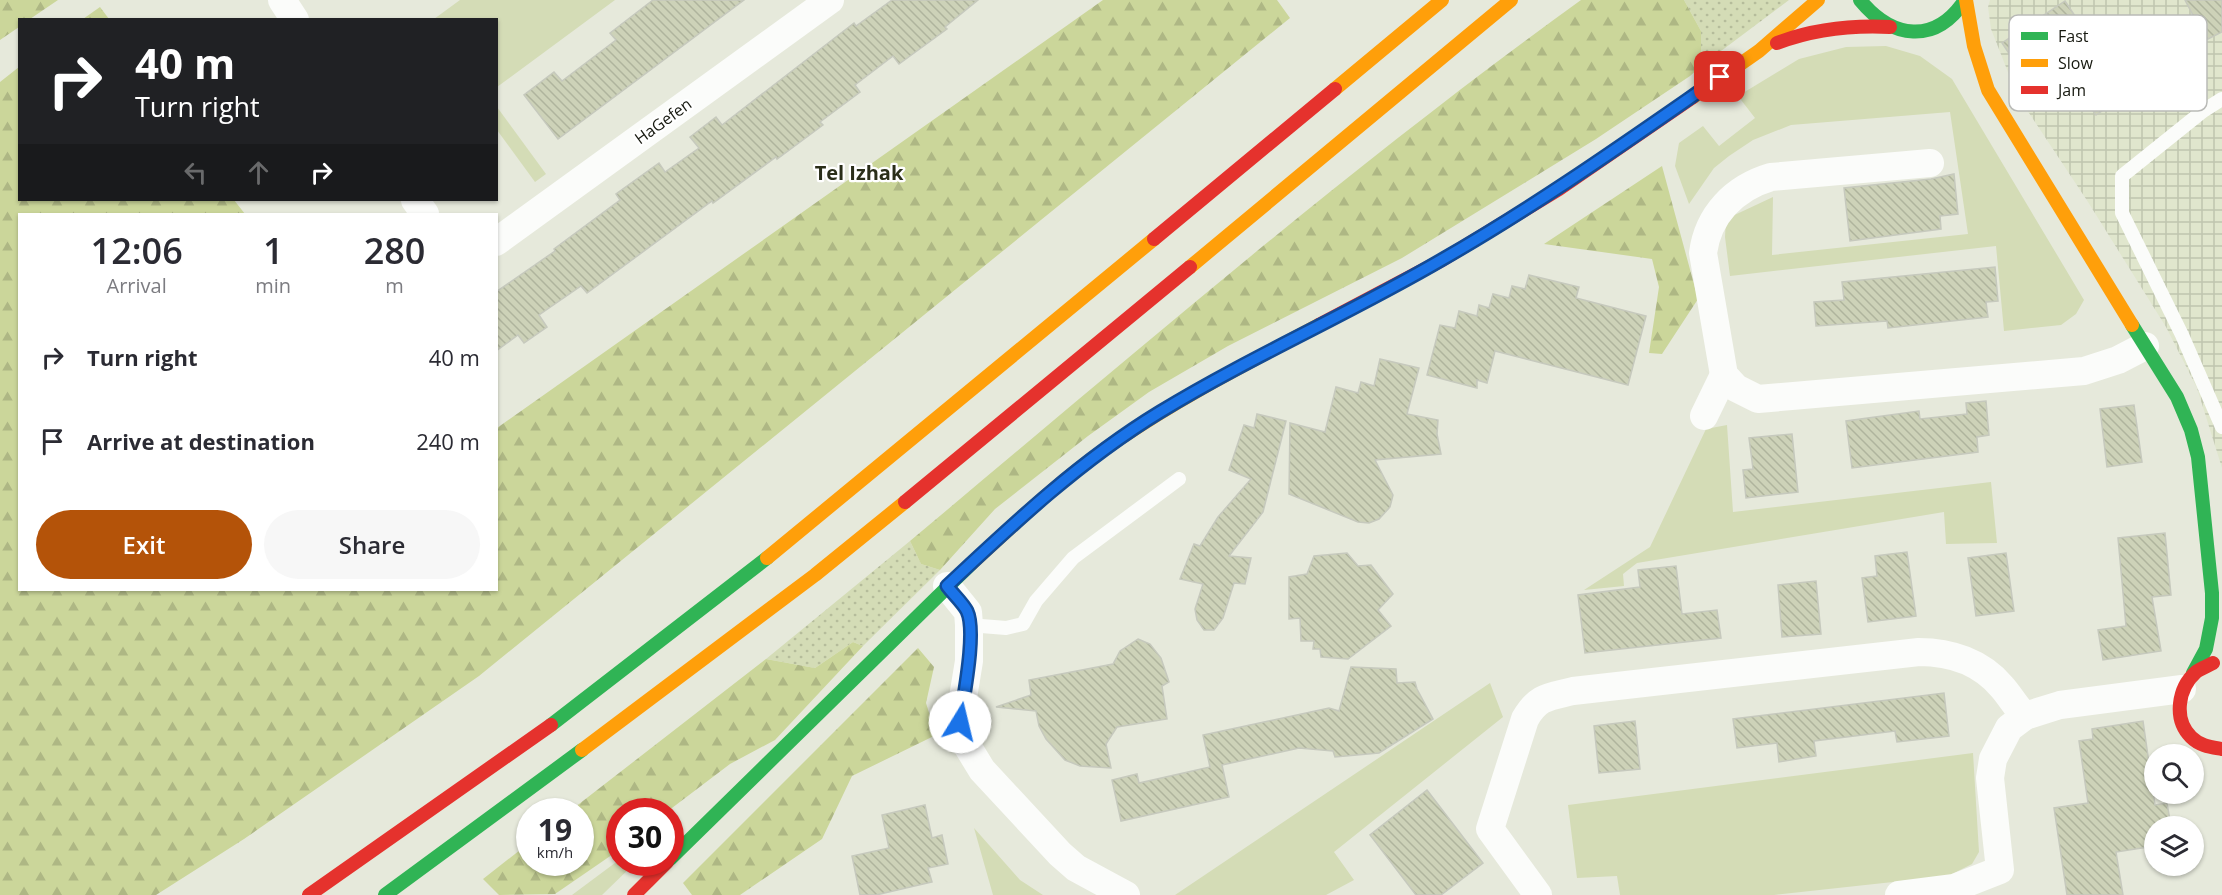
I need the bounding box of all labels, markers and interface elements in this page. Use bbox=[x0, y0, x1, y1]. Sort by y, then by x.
legend bbox=[2009, 15, 2207, 111]
text: Fast bbox=[2058, 25, 2089, 47]
text: 40 m bbox=[135, 34, 235, 91]
icon: right bbox=[36, 42, 114, 120]
pin bbox=[1694, 51, 1745, 102]
text: Slow bbox=[2058, 52, 2093, 74]
icon: arrive bbox=[1703, 60, 1736, 93]
text: Jam bbox=[2056, 79, 2086, 101]
text: Turn right bbox=[135, 88, 260, 125]
street label: HaGefen bbox=[630, 93, 696, 149]
icon: left bbox=[179, 156, 212, 189]
icon: ahead bbox=[242, 156, 275, 189]
icon: right bbox=[305, 156, 338, 189]
district label: Tel Izhak bbox=[815, 159, 904, 186]
text: 12:06 bbox=[91, 226, 183, 275]
text: 1 bbox=[263, 226, 284, 275]
text: 280 bbox=[364, 226, 425, 275]
text: Arrival bbox=[107, 272, 167, 299]
text: min bbox=[255, 272, 291, 299]
text: m bbox=[385, 272, 404, 299]
icon: right bbox=[36, 341, 69, 374]
text: Turn right bbox=[87, 342, 198, 372]
text: 40 m bbox=[429, 342, 480, 372]
icon: arrive bbox=[36, 425, 69, 458]
text: Arrive at destination bbox=[87, 426, 315, 456]
text: 240 m bbox=[416, 426, 480, 456]
button: Exit bbox=[36, 510, 252, 579]
button: Share bbox=[264, 510, 480, 579]
position arrow bbox=[928, 690, 992, 754]
map controls bbox=[2144, 744, 2204, 876]
button: search bbox=[2144, 744, 2204, 804]
speed limit sign: 30 bbox=[606, 798, 684, 876]
text: 19 bbox=[538, 809, 572, 850]
button: layers bbox=[2144, 816, 2204, 876]
text: km/h bbox=[537, 842, 573, 862]

